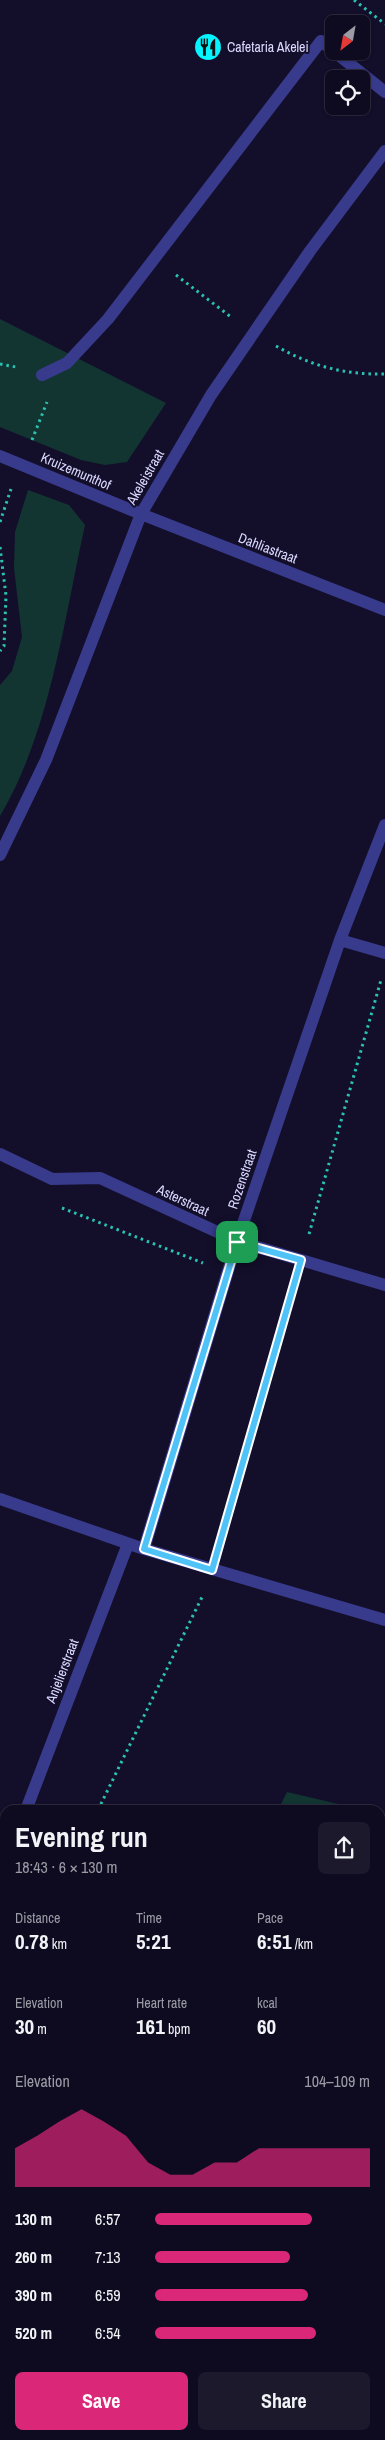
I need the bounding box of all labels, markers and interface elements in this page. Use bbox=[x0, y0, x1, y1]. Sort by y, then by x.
north arrow bbox=[325, 15, 370, 60]
map controls bbox=[325, 15, 370, 115]
restaurant icon: Cafetaria Akelei bbox=[193, 32, 223, 62]
place label: Cafetaria Akelei bbox=[227, 38, 309, 56]
button: locate bbox=[325, 70, 370, 115]
street label: Akeleistraat bbox=[122, 446, 168, 509]
street label: Kruizemunthof bbox=[38, 448, 115, 494]
street label: Dahliastraat bbox=[236, 529, 300, 567]
street label: Rozenstraat bbox=[223, 1147, 261, 1211]
street label: Asterstraat bbox=[153, 1180, 212, 1220]
pin bbox=[216, 1221, 258, 1263]
icon: arrive bbox=[223, 1228, 251, 1256]
street label: Anjelierstraat bbox=[41, 1636, 83, 1707]
text: Evening run bbox=[15, 1818, 148, 1856]
button: share bbox=[318, 1822, 370, 1874]
text: 18:43 · 6 × 130 m bbox=[15, 1856, 118, 1878]
text: Distance bbox=[15, 1909, 60, 1927]
text: Time bbox=[136, 1909, 162, 1927]
text: Pace bbox=[257, 1909, 283, 1927]
text: 0.78 bbox=[15, 1927, 49, 1956]
text: 5:21 bbox=[136, 1927, 170, 1956]
text: 6:51 bbox=[257, 1927, 291, 1956]
text: km bbox=[49, 1935, 67, 1953]
text: /km bbox=[291, 1935, 313, 1953]
text: Elevation bbox=[15, 1994, 63, 2012]
text: Heart rate bbox=[136, 1994, 187, 2012]
text: kcal bbox=[257, 1994, 277, 2012]
text: 30 bbox=[15, 2012, 34, 2041]
text: 161 bbox=[136, 2012, 165, 2041]
text: 60 bbox=[257, 2012, 276, 2041]
text: m bbox=[34, 2020, 47, 2038]
text: bpm bbox=[165, 2020, 190, 2038]
text: Elevation bbox=[15, 2070, 70, 2092]
text: 104–109 m bbox=[304, 2070, 370, 2092]
text: 130 m bbox=[15, 2208, 52, 2230]
text: 6:57 bbox=[95, 2208, 121, 2230]
text: 260 m bbox=[15, 2246, 52, 2268]
text: 7:13 bbox=[95, 2246, 121, 2268]
text: 390 m bbox=[15, 2284, 52, 2306]
text: 6:59 bbox=[95, 2284, 121, 2306]
text: 520 m bbox=[15, 2322, 52, 2344]
text: 6:54 bbox=[95, 2322, 121, 2344]
button: Save bbox=[15, 2372, 188, 2430]
button: Share bbox=[198, 2372, 370, 2430]

